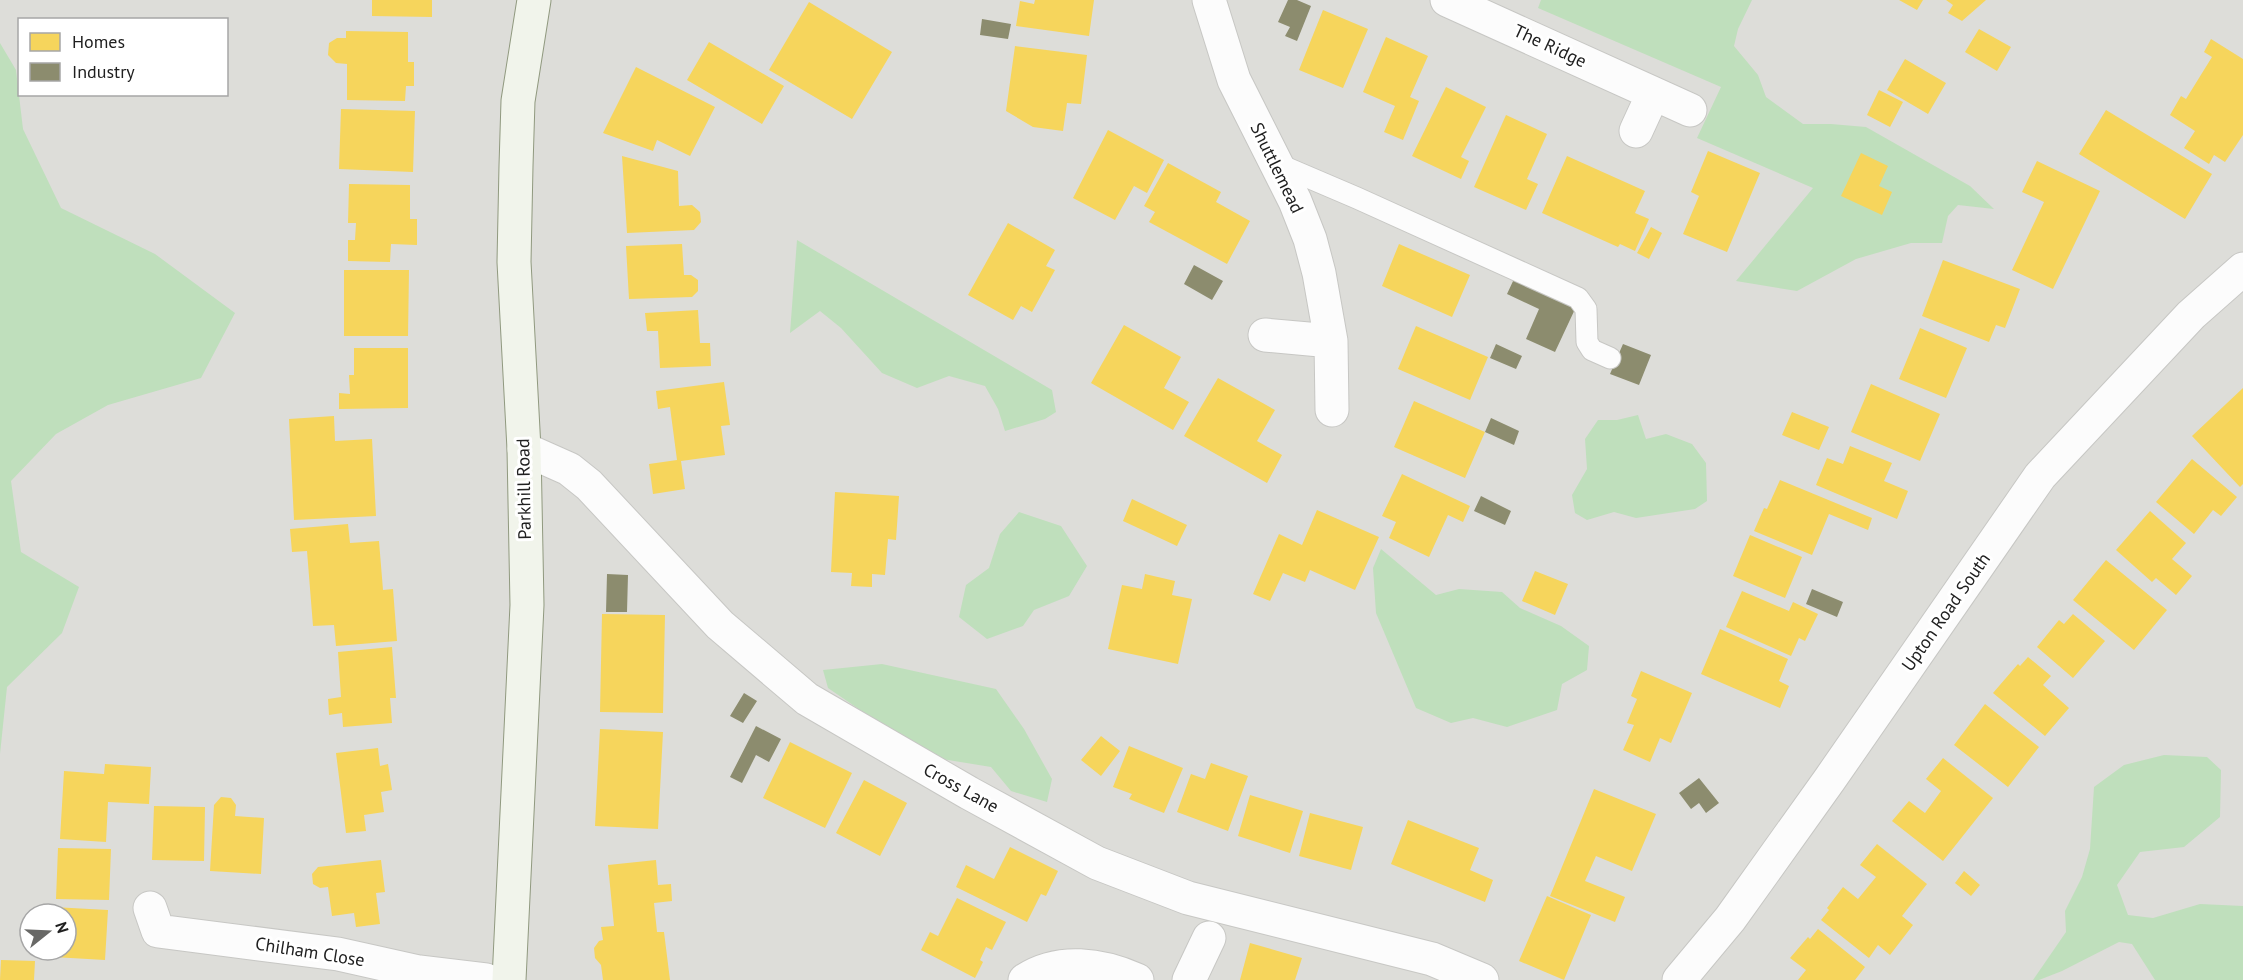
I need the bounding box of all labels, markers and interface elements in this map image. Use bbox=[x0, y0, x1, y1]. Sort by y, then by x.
legend bbox=[18, 18, 228, 96]
street label: The Ridge bbox=[1510, 19, 1590, 72]
text: Homes bbox=[72, 30, 125, 53]
text: Industry bbox=[72, 60, 135, 83]
street label: Shuttlemead bbox=[1246, 119, 1309, 217]
street label: Parkhill Road bbox=[511, 438, 536, 540]
street label: Upton Road South bbox=[1896, 548, 1995, 675]
street label: Cross Lane bbox=[920, 757, 1003, 818]
north arrow bbox=[18, 902, 78, 962]
text: N bbox=[51, 919, 73, 935]
street label: Chilham Close bbox=[254, 932, 366, 971]

